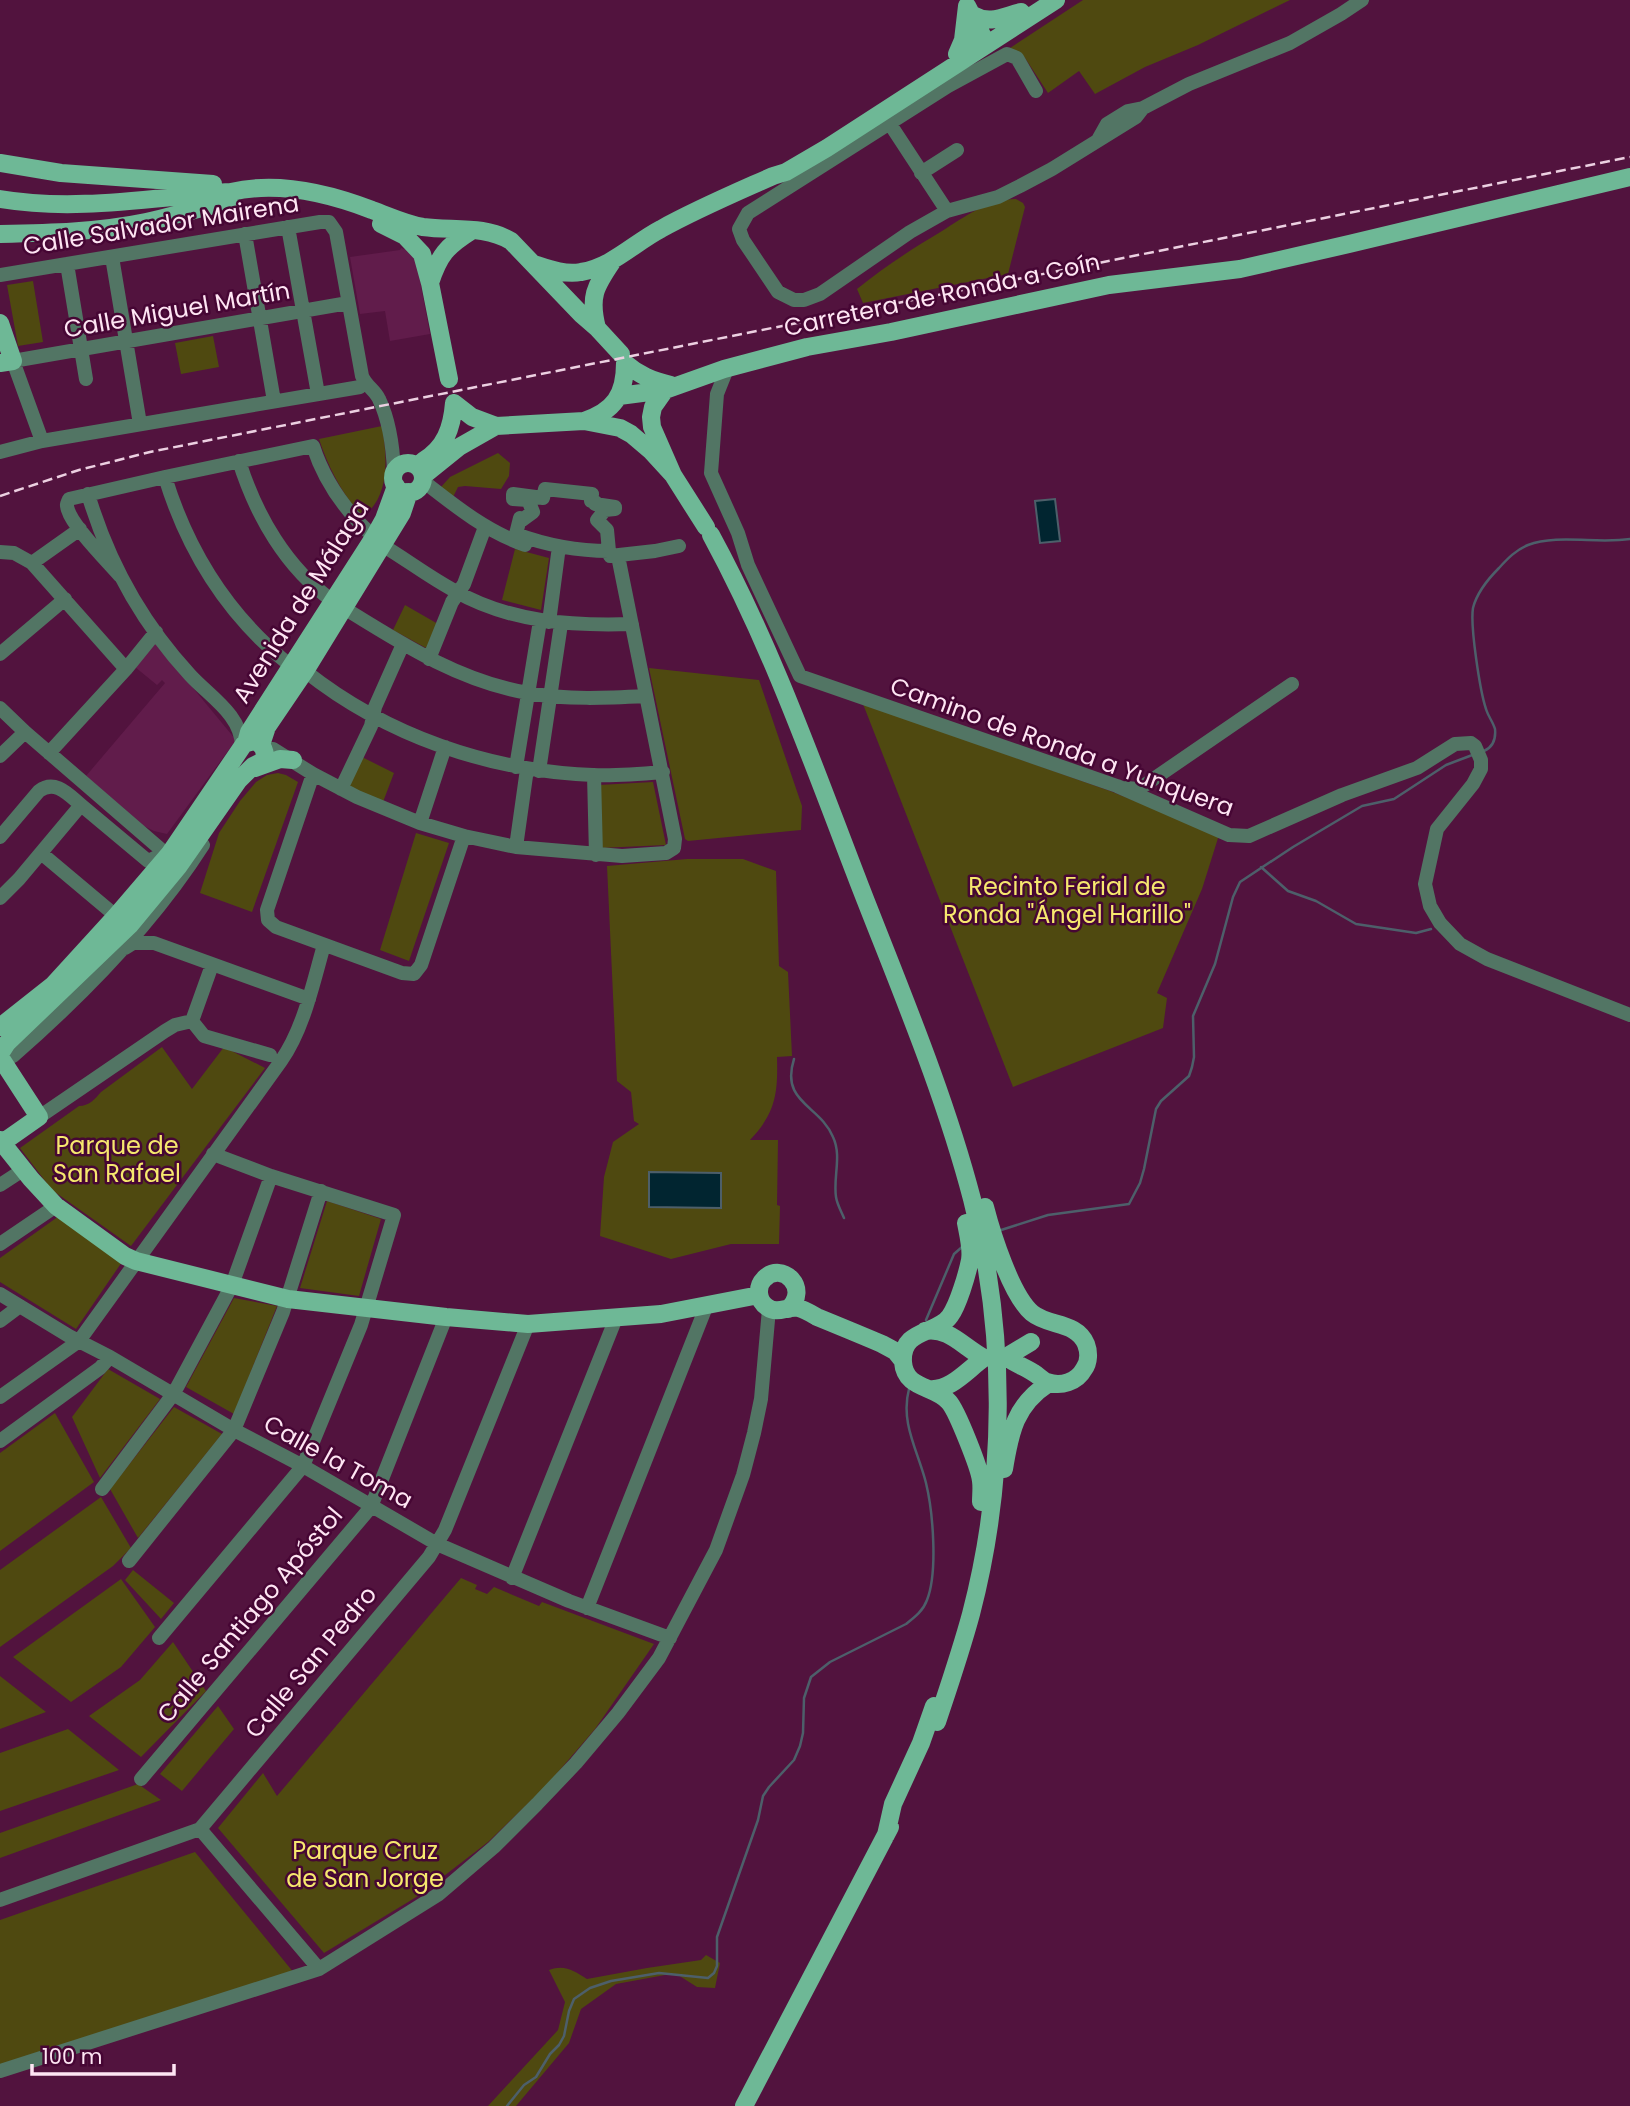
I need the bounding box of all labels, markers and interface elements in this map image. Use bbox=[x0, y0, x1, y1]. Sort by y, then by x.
street label: Calle Salvador Mairena bbox=[21, 186, 301, 263]
street label: Carretera de Ronda a Coín bbox=[781, 245, 1103, 344]
street label: Calle Miguel Martín bbox=[61, 273, 293, 346]
street label: Avenida de Málaga bbox=[225, 494, 376, 710]
street label: Camino de Ronda a Yunquera bbox=[886, 669, 1238, 824]
park label: Recinto Ferial de Ronda "Ángel Harillo" bbox=[943, 870, 1191, 931]
park label: Parque de San Rafael bbox=[53, 1129, 181, 1190]
street label: Calle la Toma bbox=[258, 1407, 419, 1516]
street label: Calle Santiago Apóstol bbox=[149, 1500, 350, 1730]
street label: Calle San Pedro bbox=[237, 1579, 384, 1745]
park label: Parque Cruz de San Jorge bbox=[286, 1834, 444, 1895]
scale bar bbox=[32, 2032, 173, 2076]
text: 100 m bbox=[42, 2042, 102, 2071]

